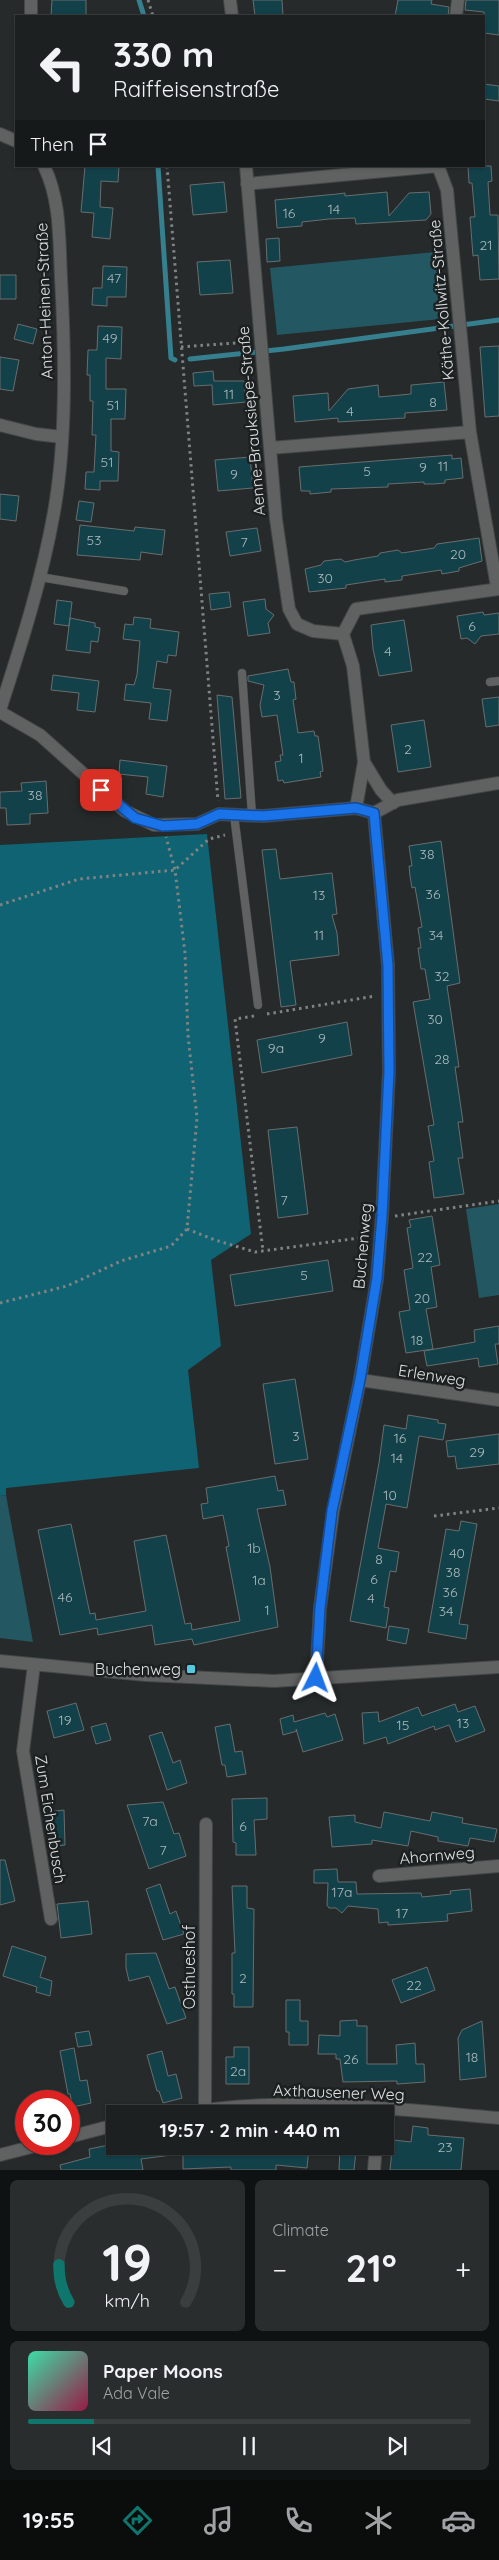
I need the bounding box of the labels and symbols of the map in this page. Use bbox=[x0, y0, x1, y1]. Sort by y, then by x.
house number: 14 bbox=[328, 200, 340, 218]
house number: 16 bbox=[283, 204, 296, 222]
street label: Käthe-Kollwitz-Straße bbox=[424, 219, 458, 381]
street label: Anton-Heinen-Straße bbox=[31, 222, 57, 380]
house number: 21 bbox=[480, 236, 492, 254]
house number: 47 bbox=[107, 269, 121, 287]
street label: Aenne-Brauksiepe-Straße bbox=[233, 325, 269, 517]
house number: 49 bbox=[103, 329, 118, 347]
house number: 11 bbox=[224, 385, 234, 403]
house number: 8 bbox=[429, 393, 437, 411]
house number: 51 bbox=[107, 396, 119, 414]
house number: 4 bbox=[346, 402, 354, 420]
house number: 51 bbox=[101, 453, 113, 471]
house number: 11 bbox=[438, 457, 448, 475]
house number: 9 bbox=[419, 458, 427, 476]
house number: 5 bbox=[363, 462, 371, 480]
house number: 9 bbox=[230, 465, 238, 483]
house number: 53 bbox=[87, 531, 101, 549]
house number: 7 bbox=[240, 533, 248, 551]
house number: 20 bbox=[450, 545, 466, 563]
house number: 30 bbox=[317, 569, 333, 587]
house number: 6 bbox=[468, 617, 476, 635]
house number: 4 bbox=[384, 642, 392, 660]
house number: 3 bbox=[273, 686, 281, 704]
house number: 2 bbox=[404, 740, 412, 758]
house number: 1 bbox=[298, 749, 304, 767]
pin bbox=[80, 769, 122, 811]
house number: 38 bbox=[28, 786, 42, 804]
house number: 38 bbox=[420, 845, 434, 863]
house number: 36 bbox=[426, 885, 441, 903]
house number: 13 bbox=[313, 886, 325, 904]
house number: 11 bbox=[314, 926, 324, 944]
house number: 34 bbox=[429, 926, 443, 944]
house number: 32 bbox=[434, 967, 450, 985]
house number: 30 bbox=[427, 1010, 443, 1028]
house number: 9 bbox=[318, 1029, 326, 1047]
house number: 9a bbox=[268, 1039, 284, 1057]
house number: 28 bbox=[434, 1050, 450, 1068]
house number: 7 bbox=[280, 1191, 288, 1209]
street label: Buchenweg bbox=[348, 1202, 376, 1290]
house number: 22 bbox=[417, 1248, 433, 1266]
house number: 5 bbox=[300, 1266, 308, 1284]
house number: 20 bbox=[414, 1289, 430, 1307]
house number: 18 bbox=[411, 1331, 423, 1349]
street label: Erlenweg bbox=[397, 1360, 467, 1390]
house number: 3 bbox=[292, 1427, 300, 1445]
house number: 16 bbox=[394, 1429, 407, 1447]
house number: 29 bbox=[469, 1443, 485, 1461]
house number: 14 bbox=[391, 1449, 403, 1467]
house number: 10 bbox=[383, 1486, 397, 1504]
house number: 1b bbox=[247, 1539, 261, 1557]
house number: 40 bbox=[449, 1544, 465, 1562]
house number: 8 bbox=[375, 1550, 383, 1568]
house number: 38 bbox=[446, 1563, 460, 1581]
house number: 6 bbox=[370, 1570, 378, 1588]
house number: 1a bbox=[252, 1571, 266, 1589]
house number: 36 bbox=[443, 1583, 458, 1601]
house number: 46 bbox=[58, 1588, 73, 1606]
house number: 4 bbox=[367, 1589, 375, 1607]
house number: 1 bbox=[264, 1601, 270, 1619]
house number: 34 bbox=[439, 1602, 453, 1620]
position arrow bbox=[289, 1651, 341, 1703]
place label: Buchenweg bbox=[95, 1659, 181, 1679]
marker: Buchenweg bbox=[185, 1663, 197, 1675]
house number: 19 bbox=[59, 1711, 72, 1729]
house number: 13 bbox=[457, 1714, 469, 1732]
house number: 15 bbox=[397, 1716, 409, 1734]
street label: Zum Eichenbusch bbox=[31, 1753, 71, 1885]
house number: 7a bbox=[142, 1812, 158, 1830]
house number: 6 bbox=[239, 1817, 247, 1835]
house number: 7 bbox=[159, 1841, 167, 1859]
street label: Ahornweg bbox=[399, 1842, 475, 1868]
house number: 17a bbox=[332, 1883, 352, 1901]
house number: 17 bbox=[396, 1904, 408, 1922]
street label: Osthueshof bbox=[179, 1925, 199, 2009]
house number: 2 bbox=[239, 1969, 247, 1987]
house number: 22 bbox=[406, 1976, 422, 1994]
house number: 18 bbox=[466, 2048, 478, 2066]
house number: 26 bbox=[343, 2050, 359, 2068]
house number: 2a bbox=[230, 2062, 246, 2080]
street label: Axthausener Weg bbox=[273, 2080, 405, 2104]
speed limit sign: 30 bbox=[15, 2090, 80, 2155]
house number: 23 bbox=[437, 2138, 453, 2156]

